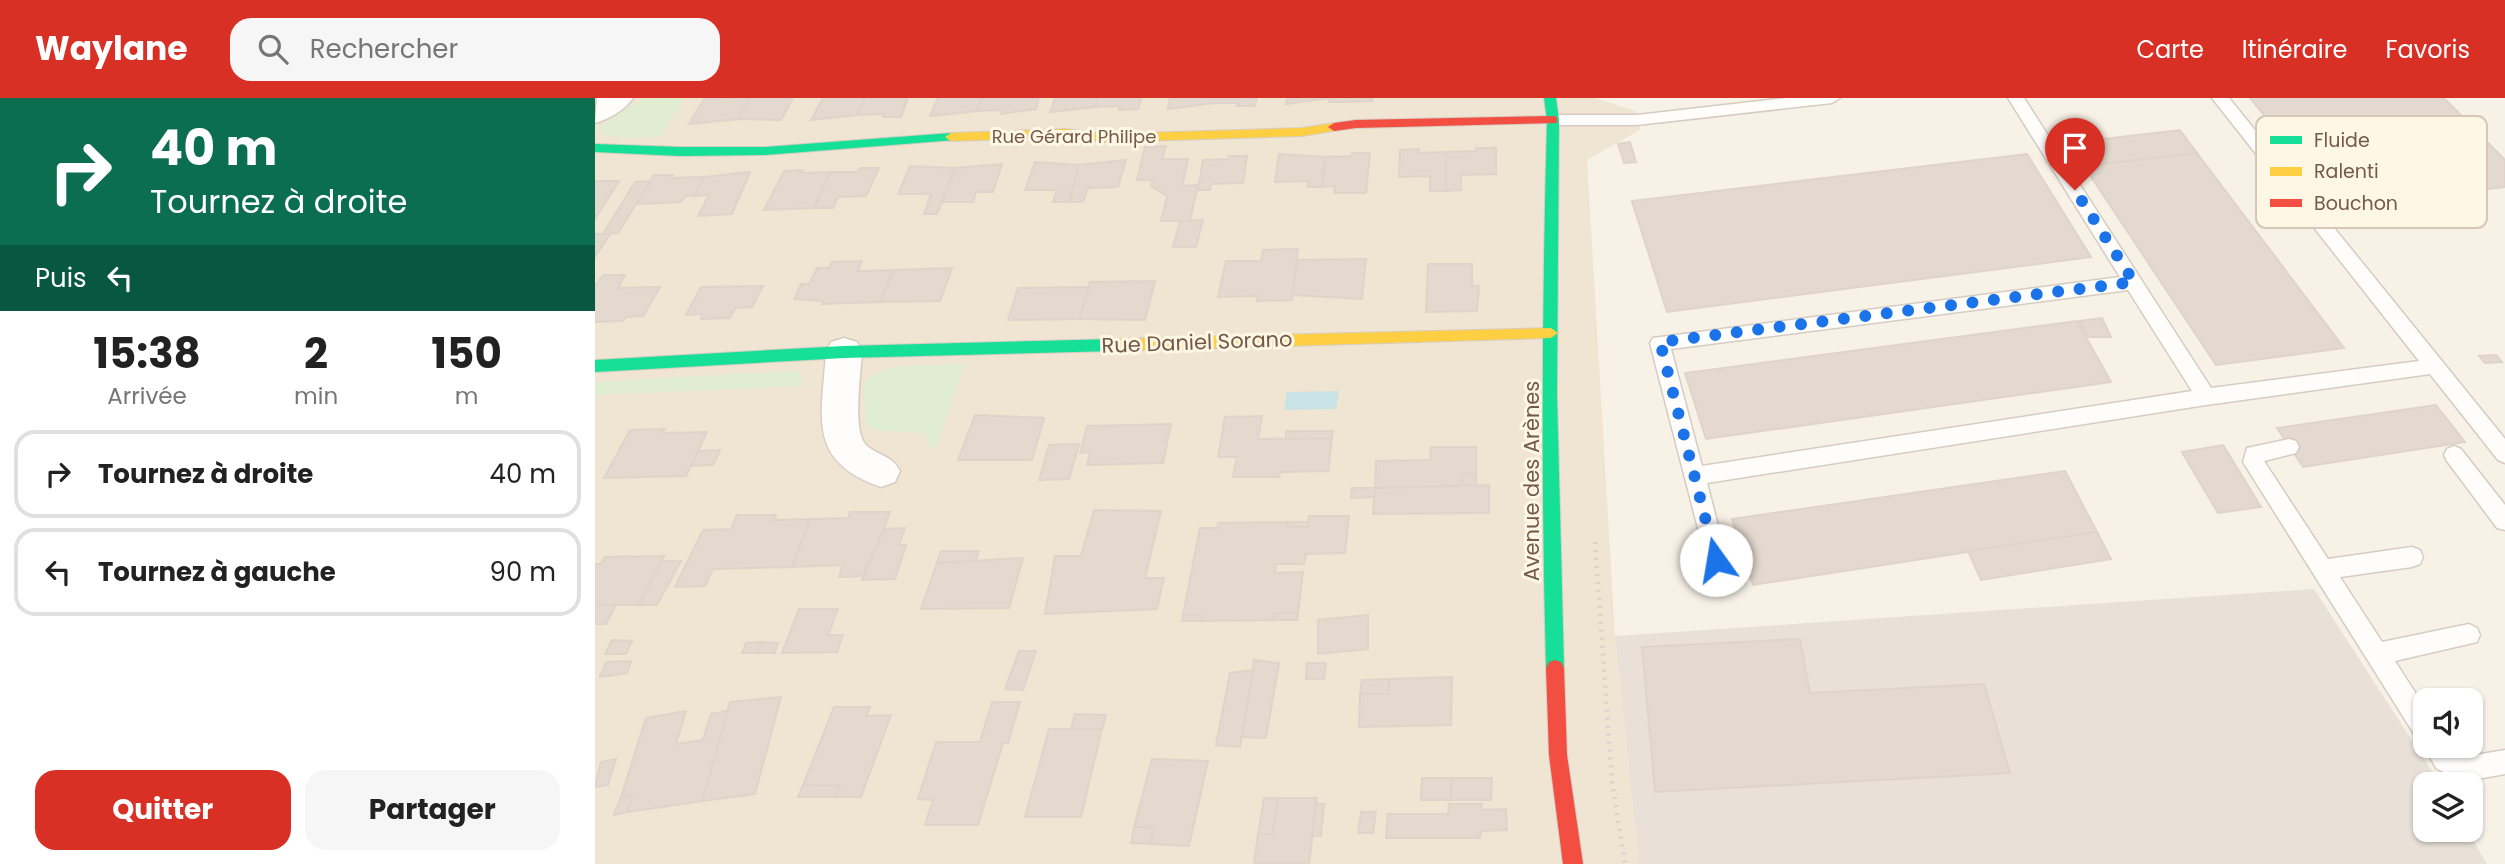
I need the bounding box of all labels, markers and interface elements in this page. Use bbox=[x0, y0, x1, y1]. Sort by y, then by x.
search box bbox=[230, 18, 720, 81]
text: Waylane bbox=[35, 25, 188, 72]
icon: search bbox=[254, 30, 292, 68]
text: Rechercher bbox=[310, 31, 458, 67]
text: Carte bbox=[2136, 33, 2204, 66]
text: Itinéraire bbox=[2242, 33, 2347, 66]
text: Favoris bbox=[2385, 33, 2470, 66]
text: 40 m bbox=[150, 114, 277, 182]
legend bbox=[2256, 116, 2487, 228]
pin bbox=[2045, 118, 2105, 190]
street label: Rue Gérard Philipe bbox=[992, 124, 1156, 149]
icon: right bbox=[35, 126, 126, 217]
text: Fluide bbox=[2314, 127, 2370, 154]
icon: arrive bbox=[2056, 129, 2094, 167]
text: Ralenti bbox=[2314, 158, 2379, 185]
text: Tournez à droite bbox=[150, 179, 407, 224]
text: Bouchon bbox=[2314, 190, 2398, 217]
icon: left bbox=[101, 259, 139, 297]
text: Puis bbox=[35, 260, 87, 296]
text: 15:38 bbox=[93, 324, 201, 383]
text: 2 bbox=[304, 324, 328, 383]
text: 150 bbox=[431, 324, 502, 383]
street label: Rue Daniel Sorano bbox=[1101, 324, 1293, 360]
text: Arrivée bbox=[107, 380, 187, 412]
text: min bbox=[294, 380, 338, 412]
text: m bbox=[455, 380, 478, 412]
street label: Avenue des Arènes bbox=[1517, 381, 1546, 581]
icon: right bbox=[39, 455, 77, 493]
text: Tournez à droite bbox=[98, 456, 313, 492]
text: 40 m bbox=[490, 456, 556, 492]
position arrow bbox=[1679, 523, 1753, 597]
icon: left bbox=[39, 553, 77, 591]
text: Tournez à gauche bbox=[98, 554, 336, 590]
text: 90 m bbox=[490, 554, 556, 590]
map controls bbox=[2413, 688, 2483, 842]
button: sound bbox=[2413, 688, 2483, 758]
button: Quitter bbox=[35, 770, 291, 850]
button: Partager bbox=[305, 770, 560, 850]
button: layers bbox=[2413, 772, 2483, 842]

